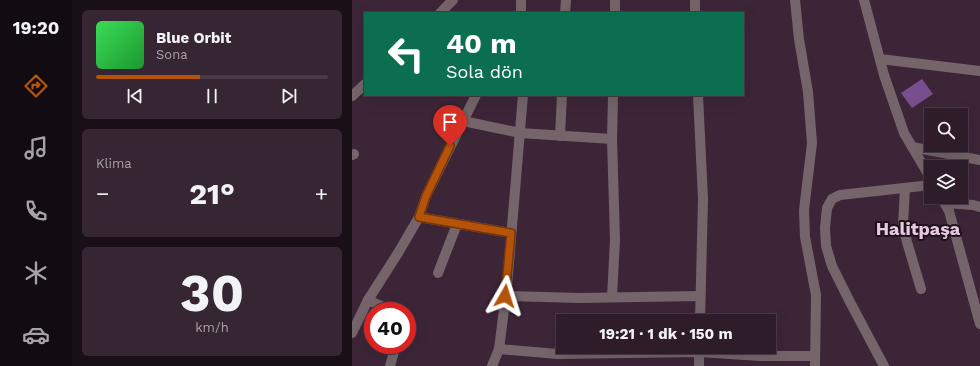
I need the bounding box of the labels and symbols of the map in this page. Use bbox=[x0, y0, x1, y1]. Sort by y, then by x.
pin bbox=[433, 105, 467, 146]
district label: Halitpaşa bbox=[876, 218, 961, 239]
position arrow bbox=[484, 275, 526, 317]
speed limit sign: 40 bbox=[364, 302, 416, 354]

